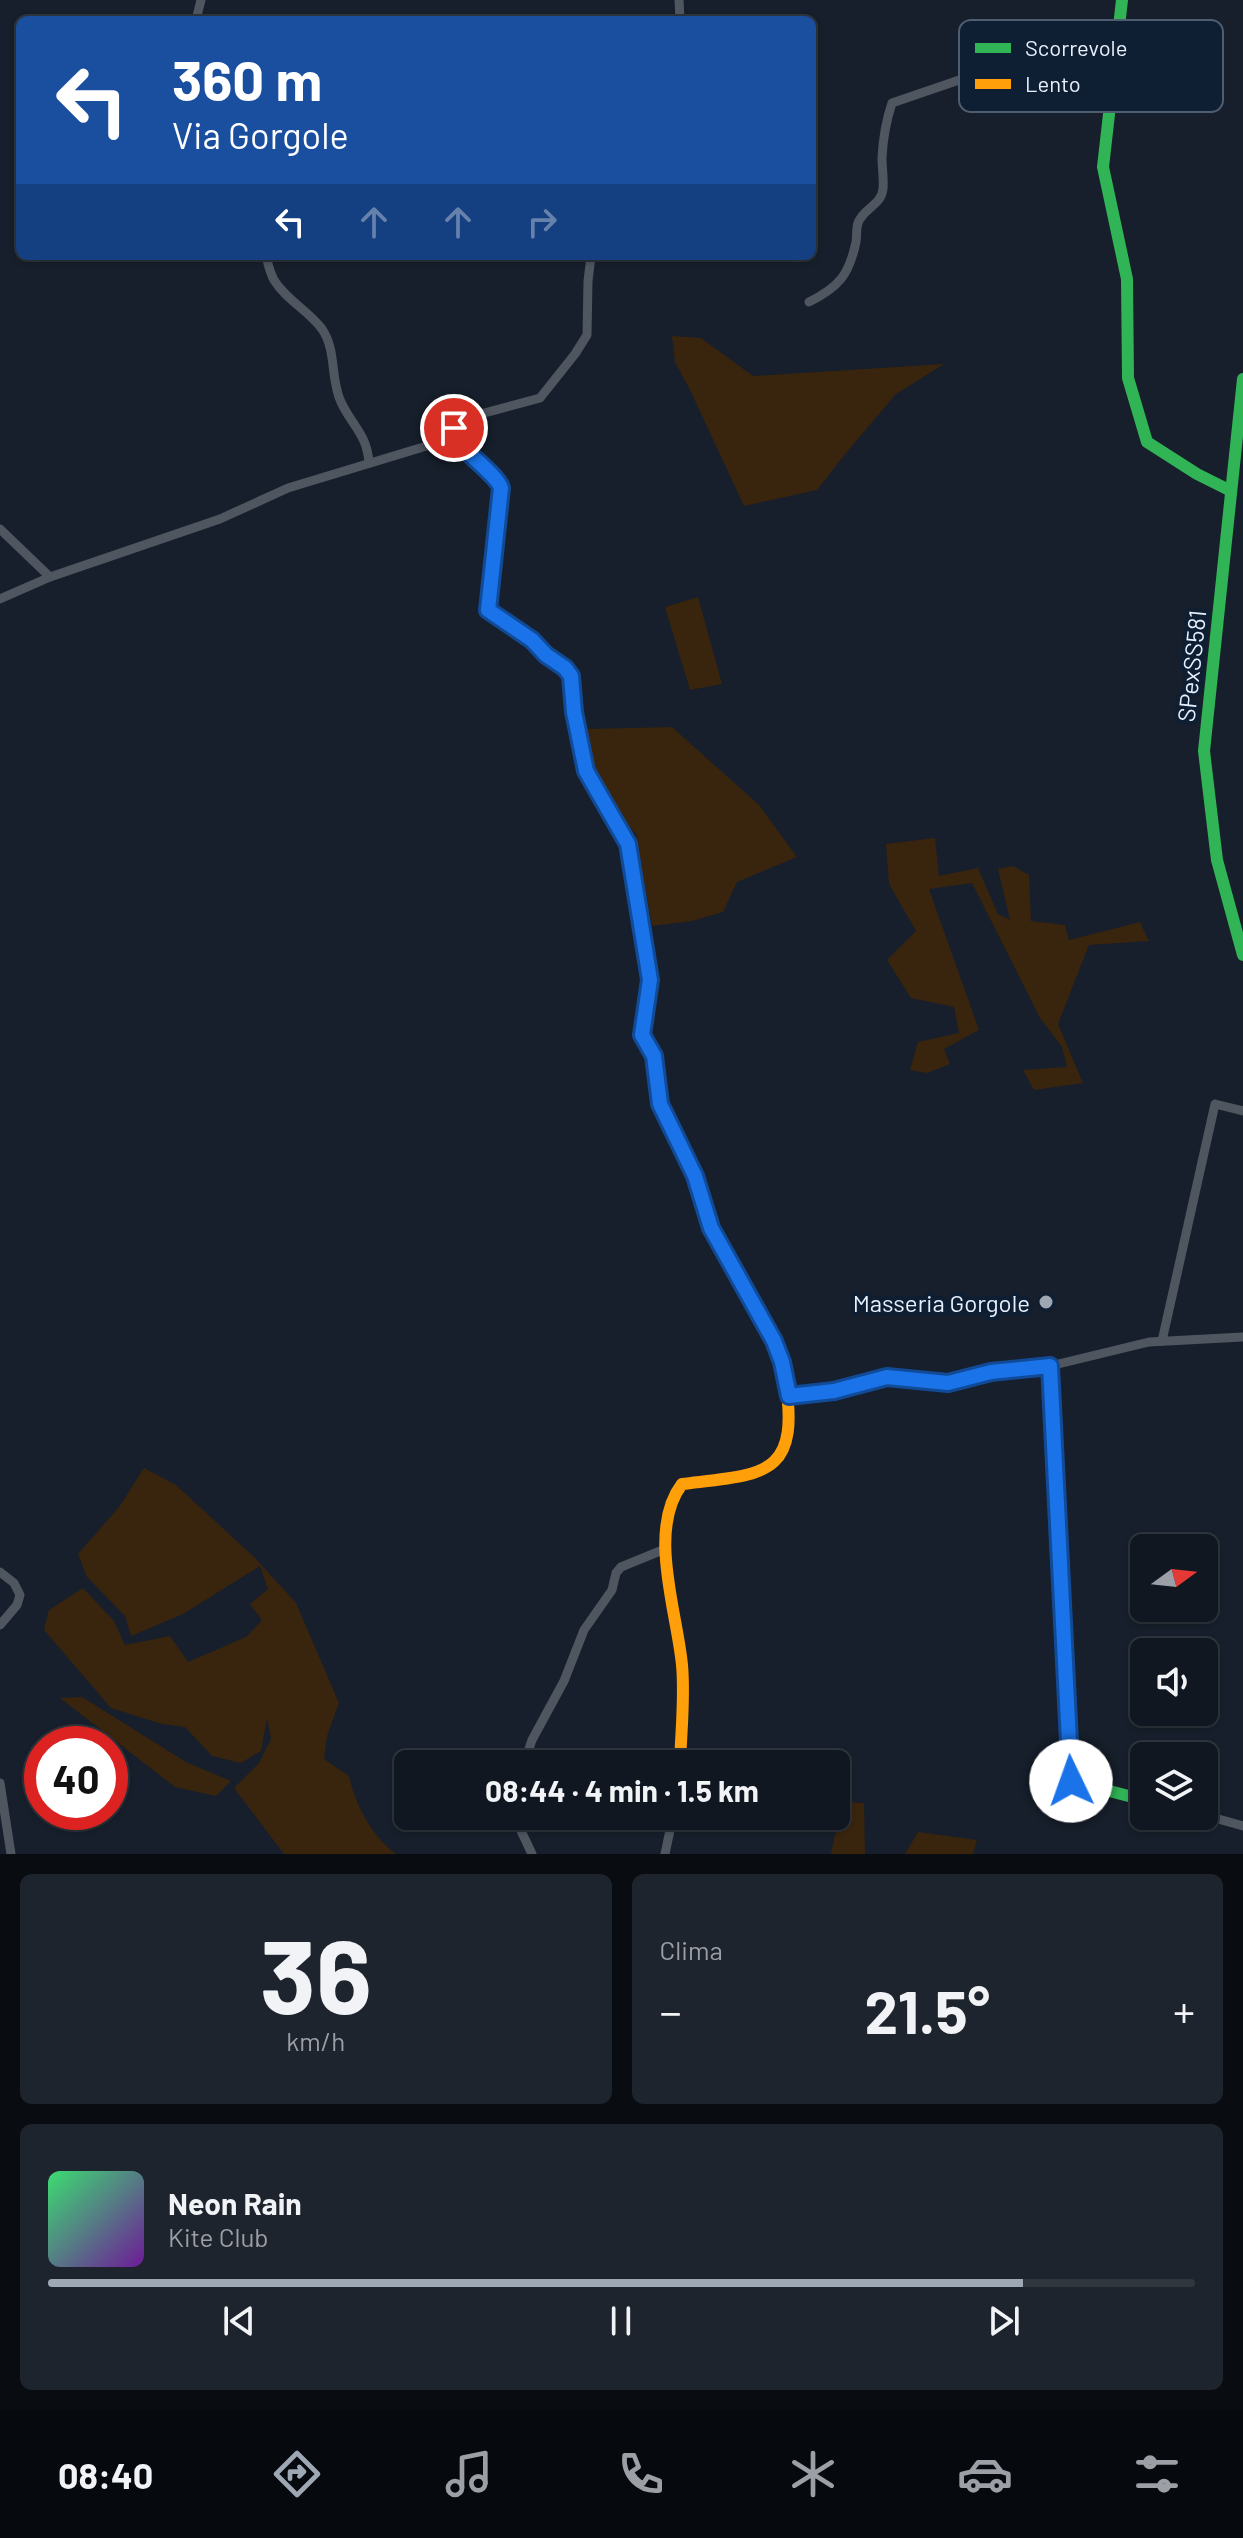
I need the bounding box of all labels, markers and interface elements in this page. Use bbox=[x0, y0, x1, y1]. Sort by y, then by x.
legend bbox=[959, 20, 1223, 112]
text: Scorrevole bbox=[1025, 34, 1127, 60]
text: 360 m bbox=[172, 45, 322, 112]
icon: left bbox=[40, 48, 144, 152]
text: Lento bbox=[1025, 70, 1081, 96]
text: Via Gorgole bbox=[172, 113, 349, 156]
icon: left bbox=[268, 200, 312, 244]
icon: ahead bbox=[352, 200, 396, 244]
icon: ahead bbox=[436, 200, 480, 244]
icon: right bbox=[520, 200, 564, 244]
pin bbox=[420, 394, 488, 462]
icon: arrive bbox=[432, 406, 476, 450]
street label: SPexSS581 bbox=[1171, 609, 1211, 723]
place label: Masseria Gorgole bbox=[853, 1288, 1030, 1317]
marker: Masseria Gorgole bbox=[1037, 1293, 1055, 1311]
north arrow bbox=[1130, 1534, 1218, 1622]
map controls bbox=[1130, 1534, 1218, 1830]
button: sound bbox=[1130, 1638, 1218, 1726]
speed limit sign: 40 bbox=[24, 1726, 128, 1830]
position arrow bbox=[1029, 1739, 1113, 1823]
button: layers bbox=[1130, 1742, 1218, 1830]
text: 08:44 · 4 min · 1.5 km bbox=[485, 1772, 759, 1808]
text: 36 bbox=[260, 1910, 372, 2035]
text: Clima bbox=[660, 1934, 723, 1965]
text: 21.5° bbox=[864, 1974, 990, 2046]
text: − bbox=[660, 1984, 682, 2037]
text: + bbox=[1173, 1984, 1195, 2037]
text: km/h bbox=[286, 2025, 345, 2056]
text: Neon Rain bbox=[168, 2185, 302, 2221]
text: Kite Club bbox=[168, 2221, 269, 2252]
icon: previous bbox=[217, 2299, 261, 2343]
icon: pause bbox=[599, 2299, 643, 2343]
icon: next bbox=[982, 2299, 1026, 2343]
icon: directions bbox=[269, 2446, 325, 2502]
icon: music bbox=[441, 2446, 497, 2502]
icon: phone bbox=[613, 2446, 669, 2502]
icon: climate bbox=[785, 2446, 841, 2502]
icon: car bbox=[957, 2446, 1013, 2502]
icon: filters bbox=[1129, 2446, 1185, 2502]
text: 08:40 bbox=[58, 2453, 153, 2496]

